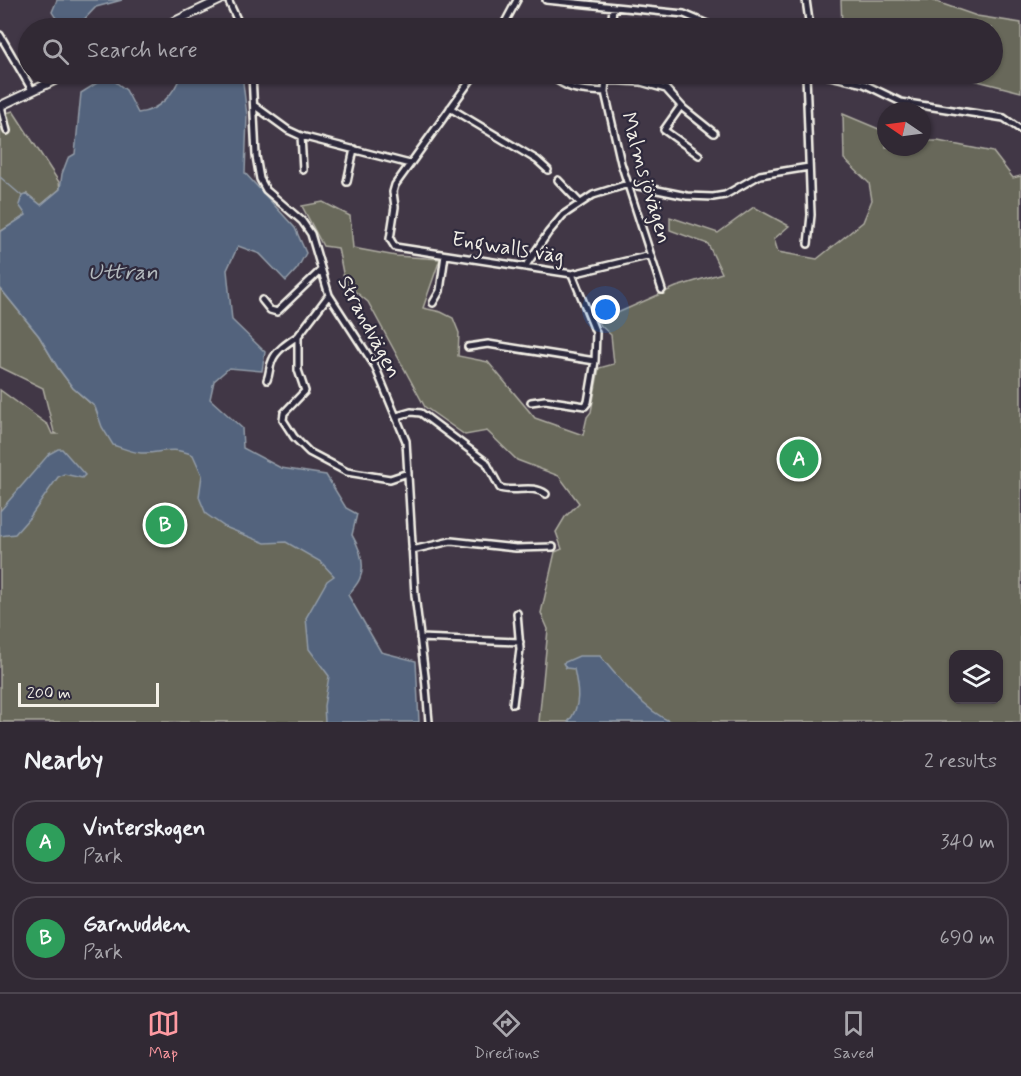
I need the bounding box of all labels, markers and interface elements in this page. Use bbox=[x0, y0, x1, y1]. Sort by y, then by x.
search box bbox=[18, 18, 1003, 84]
icon: search bbox=[39, 35, 72, 68]
text: Search here bbox=[87, 37, 198, 65]
north arrow bbox=[877, 102, 931, 156]
street label: Malmsjövägen bbox=[614, 109, 678, 247]
street label: Engwalls väg bbox=[449, 225, 566, 273]
water label: Uttran bbox=[88, 259, 158, 287]
street label: Strandvägen bbox=[330, 271, 408, 383]
your location bbox=[591, 295, 620, 324]
pin: A bbox=[780, 436, 818, 482]
pin: B bbox=[146, 502, 184, 548]
map controls bbox=[949, 650, 1003, 704]
button: layers bbox=[949, 650, 1003, 704]
scale bar bbox=[18, 680, 159, 708]
text: 200 m bbox=[27, 683, 71, 704]
text: Nearby bbox=[24, 744, 103, 778]
text: 2 results bbox=[924, 748, 997, 775]
text: Vinterskogen bbox=[83, 815, 205, 843]
text: A bbox=[39, 829, 52, 856]
text: 340 m bbox=[940, 829, 995, 856]
text: Park bbox=[83, 843, 123, 870]
text: Garnudden bbox=[83, 911, 190, 939]
text: B bbox=[39, 925, 52, 952]
text: 690 m bbox=[940, 925, 995, 952]
text: Park bbox=[83, 939, 123, 966]
tab: Map bbox=[147, 1007, 180, 1064]
tab: Directions bbox=[474, 1007, 540, 1064]
tab: Saved bbox=[834, 1007, 874, 1064]

